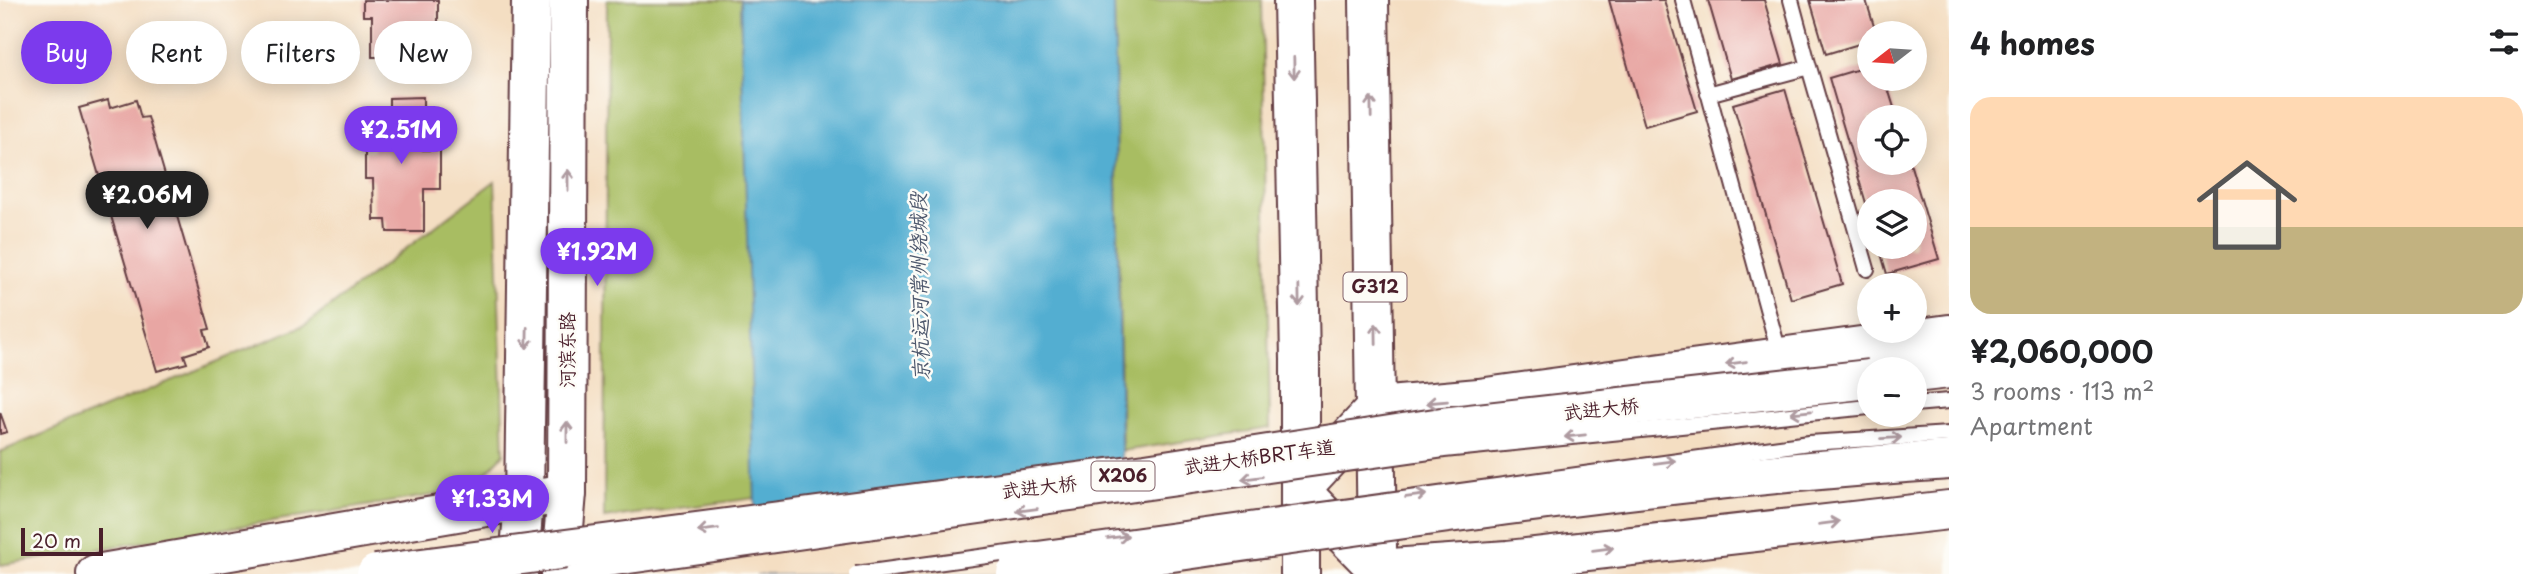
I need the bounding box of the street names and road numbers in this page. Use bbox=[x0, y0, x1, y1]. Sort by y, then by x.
road number: G312 bbox=[1344, 272, 1406, 302]
street label: 河滨东路 bbox=[552, 312, 580, 388]
street label: 武进大桥 bbox=[1562, 390, 1640, 426]
street label: 武进大桥BRT车道 bbox=[1181, 432, 1336, 480]
road number: X206 bbox=[1092, 462, 1154, 490]
street label: 武进大桥 bbox=[999, 467, 1078, 505]

